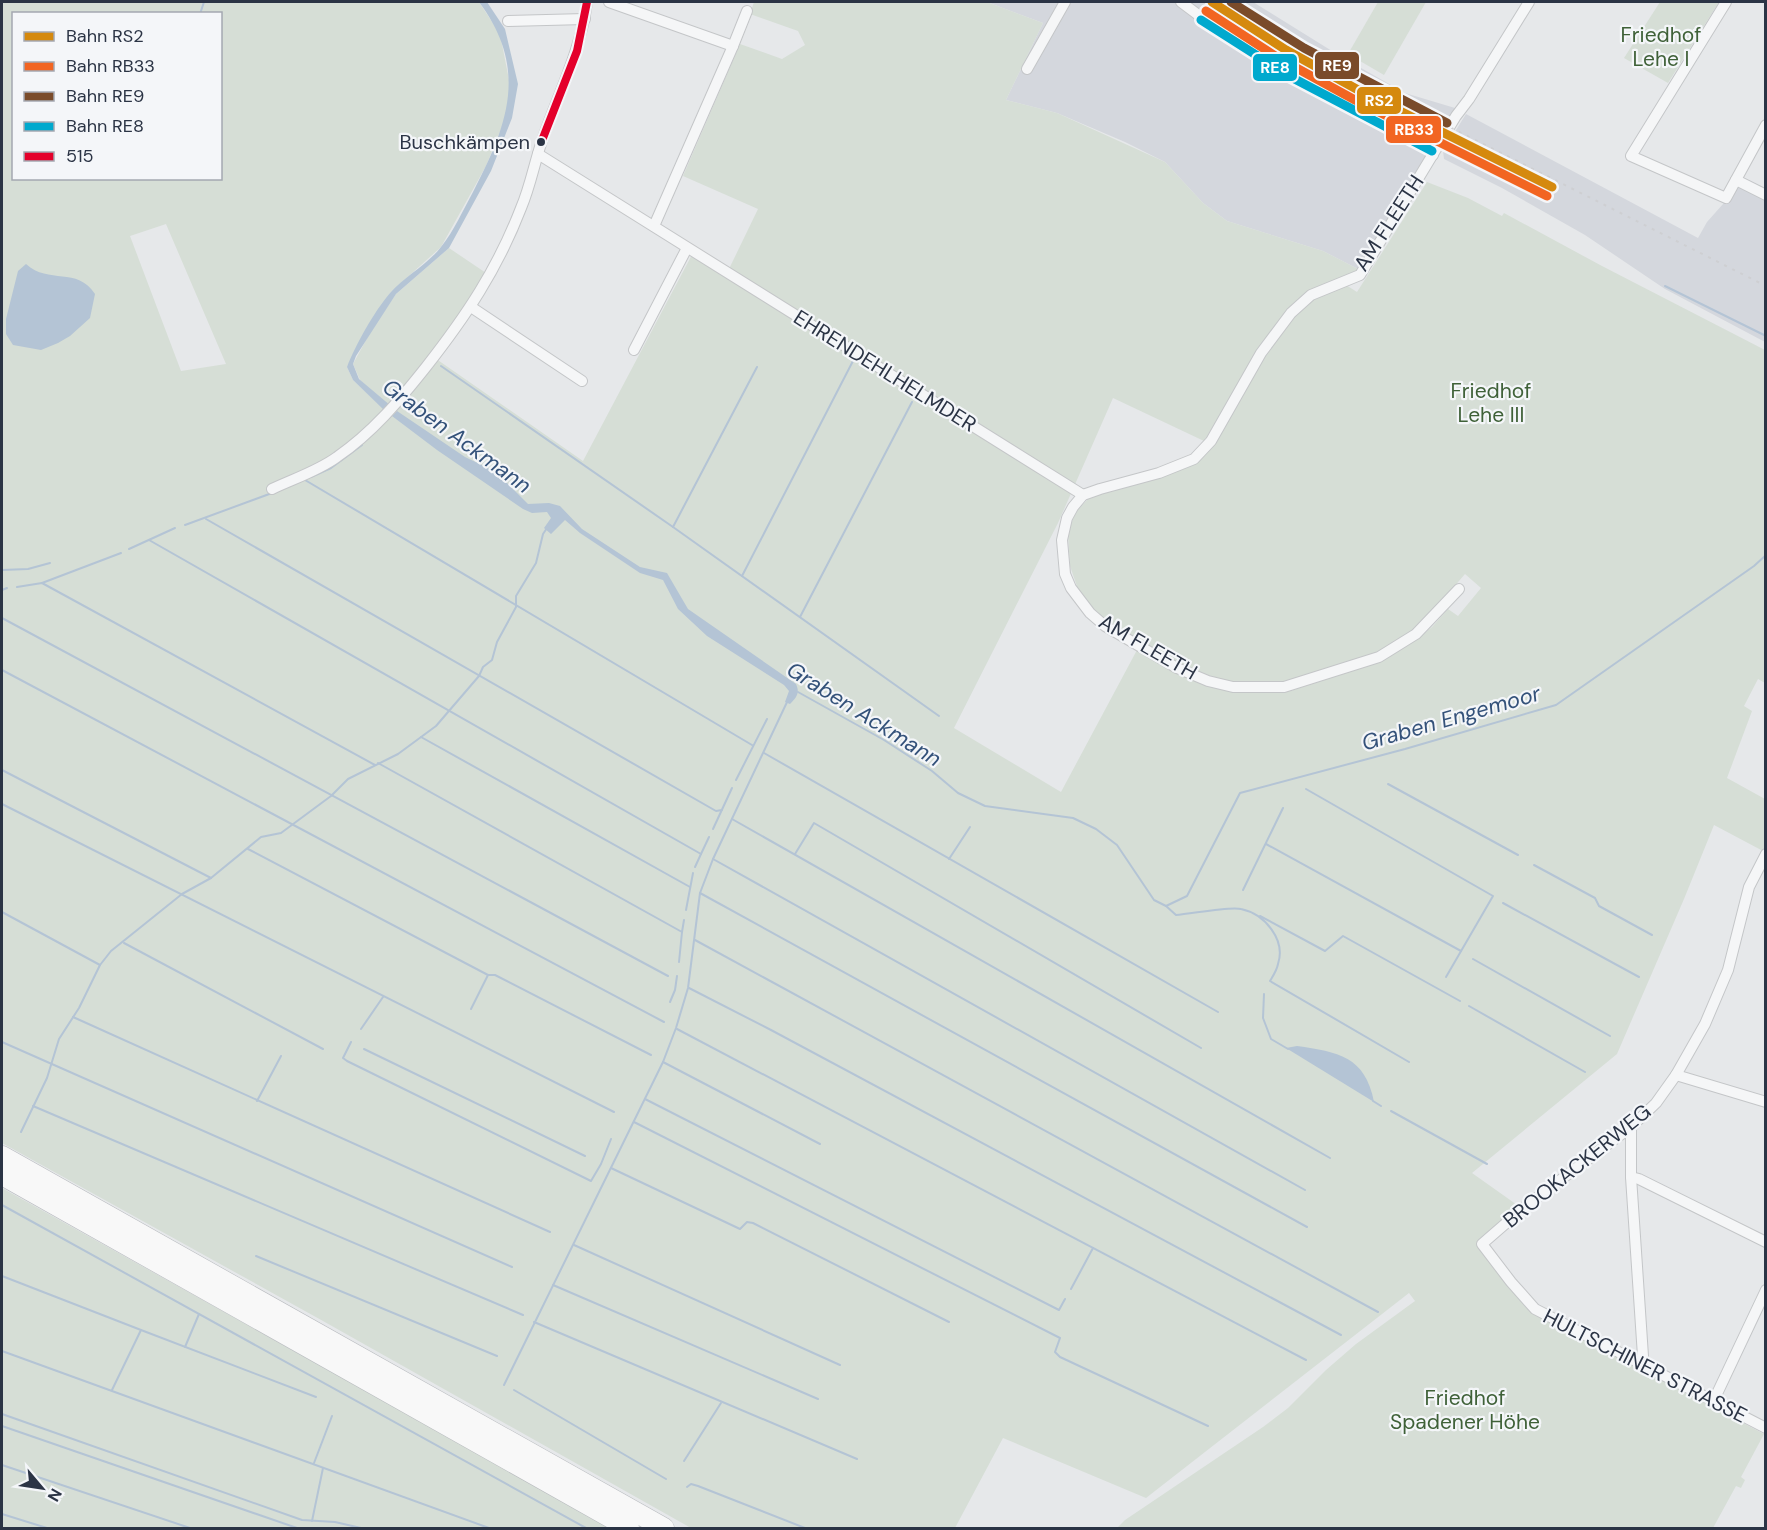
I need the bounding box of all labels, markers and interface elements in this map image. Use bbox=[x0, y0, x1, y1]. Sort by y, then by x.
legend bbox=[12, 12, 222, 180]
park label: Friedhof Lehe I bbox=[1621, 21, 1701, 73]
text: Bahn RS2 bbox=[66, 24, 144, 48]
line badge: RE9 bbox=[1314, 51, 1360, 80]
line badge: RE8 bbox=[1252, 53, 1298, 82]
text: Bahn RB33 bbox=[66, 54, 155, 78]
text: RE9 bbox=[1322, 55, 1352, 76]
text: RE8 bbox=[1260, 57, 1290, 78]
text: Bahn RE9 bbox=[66, 84, 144, 108]
line badge: RS2 bbox=[1356, 86, 1402, 115]
text: RS2 bbox=[1365, 90, 1394, 111]
text: Bahn RE8 bbox=[66, 114, 144, 138]
line badge: RB33 bbox=[1385, 115, 1442, 144]
text: RB33 bbox=[1394, 119, 1434, 140]
place label: Buschkämpen bbox=[399, 129, 530, 155]
marker: Buschkämpen bbox=[535, 136, 547, 148]
text: 515 bbox=[66, 144, 94, 168]
street label: AM FLEETH bbox=[1347, 170, 1431, 276]
street label: EHRENDEHLHELMDER bbox=[788, 303, 982, 439]
water label: Graben Ackmann bbox=[377, 372, 537, 500]
park label: Friedhof Lehe III bbox=[1451, 377, 1531, 429]
street label: AM FLEETH bbox=[1094, 608, 1202, 686]
water label: Graben Ackmann bbox=[781, 655, 947, 773]
water label: Graben Engemoor bbox=[1358, 678, 1545, 757]
street label: BROOKACKERWEG bbox=[1497, 1098, 1657, 1234]
street label: HULTSCHINER STRASSE bbox=[1538, 1302, 1752, 1430]
park label: Friedhof Spadener Höhe bbox=[1390, 1384, 1540, 1436]
north arrow bbox=[12, 1458, 72, 1518]
text: N bbox=[43, 1485, 67, 1505]

